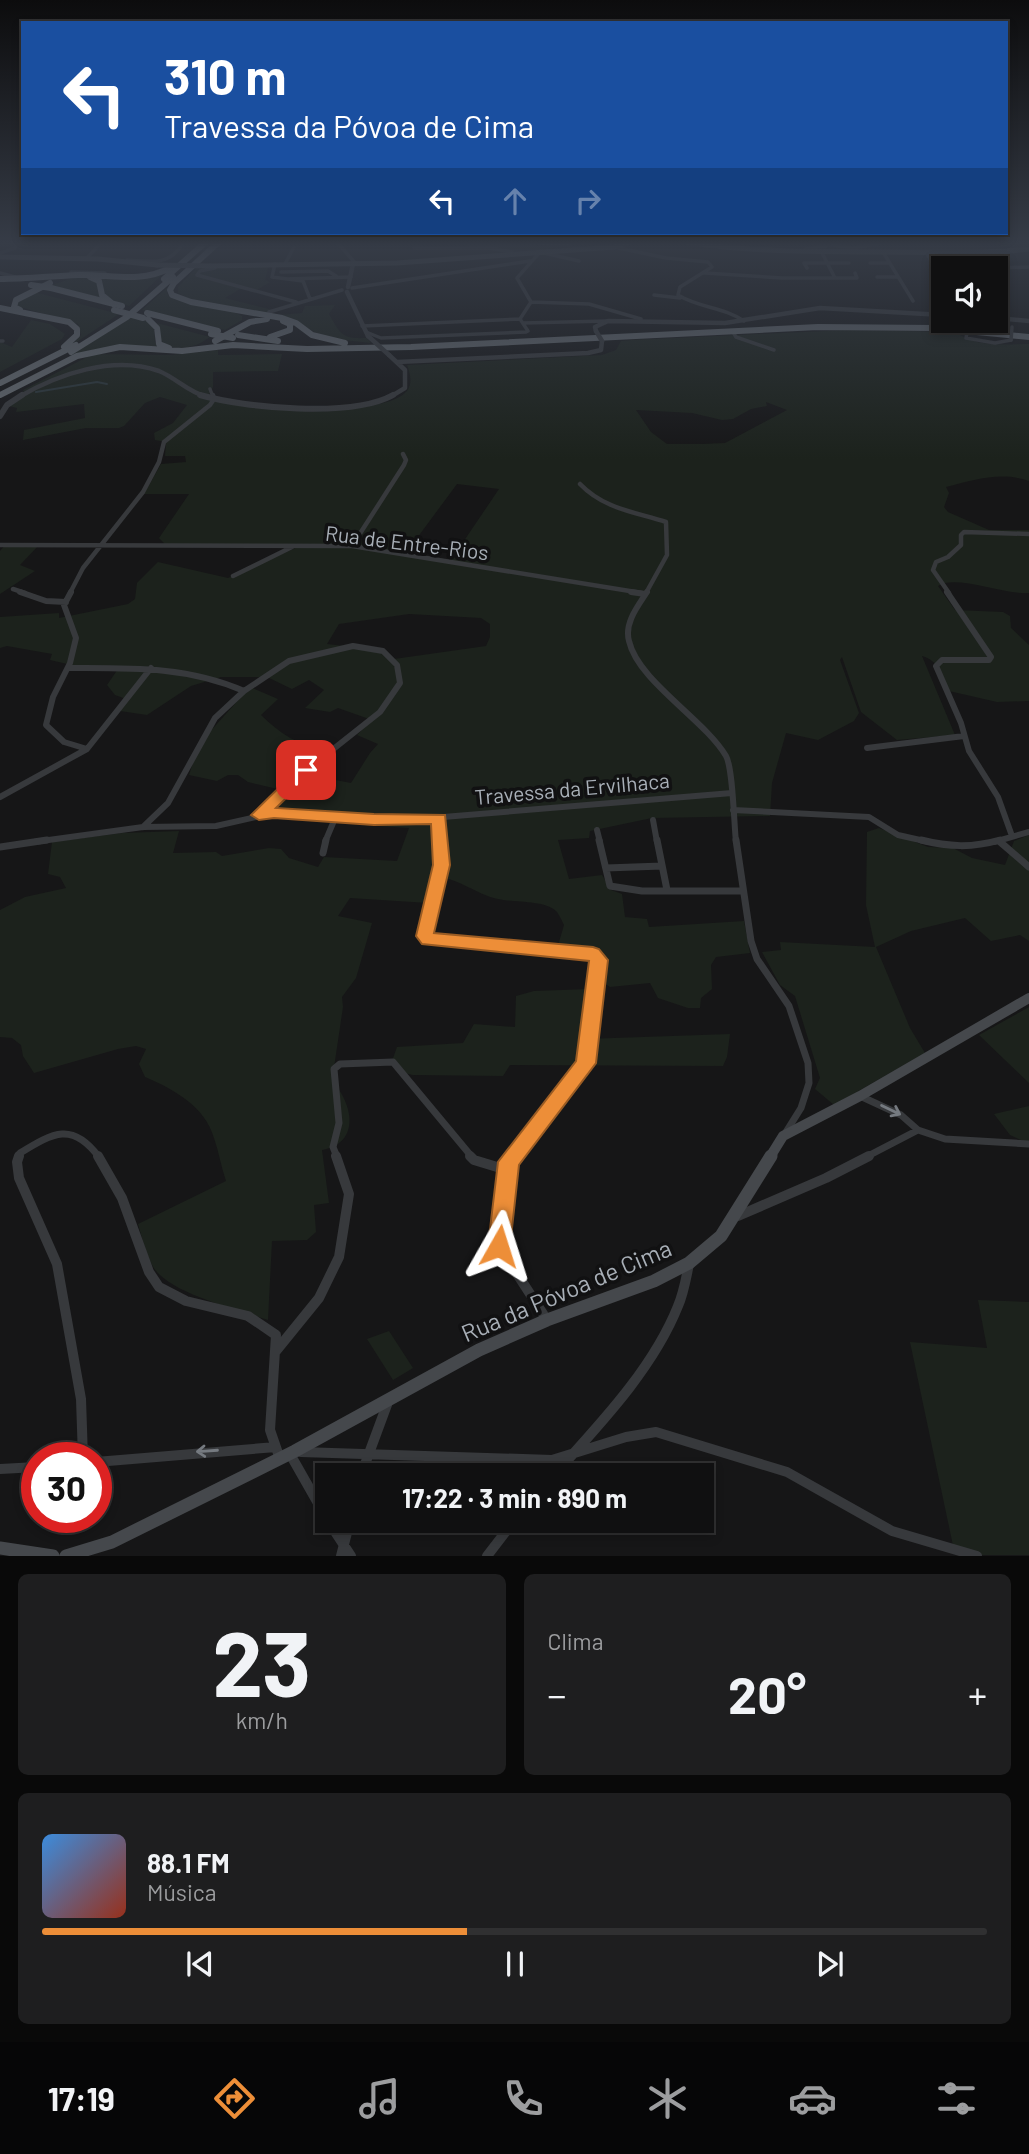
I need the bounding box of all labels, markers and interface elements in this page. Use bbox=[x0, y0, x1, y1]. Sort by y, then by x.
text: 310 m bbox=[164, 46, 286, 105]
icon: left bbox=[49, 49, 140, 140]
text: Travessa da Póvoa de Cima bbox=[164, 106, 534, 144]
icon: left bbox=[423, 182, 461, 220]
icon: ahead bbox=[496, 182, 534, 220]
icon: right bbox=[569, 182, 607, 220]
map controls bbox=[931, 256, 1008, 333]
button: sound bbox=[931, 256, 1008, 333]
street label: Rua de Entre-Rios bbox=[324, 520, 490, 564]
pin bbox=[276, 740, 336, 800]
icon: arrive bbox=[287, 751, 325, 789]
street label: Travessa da Ervilhaca bbox=[473, 767, 671, 809]
one-way arrow bbox=[880, 1103, 901, 1117]
position arrow bbox=[462, 1209, 536, 1283]
street label: Rua da Póvoa de Cima bbox=[457, 1233, 675, 1347]
speed limit sign: 30 bbox=[21, 1442, 112, 1533]
one-way arrow bbox=[197, 1445, 219, 1458]
text: 17:22 · 3 min · 890 m bbox=[402, 1482, 627, 1513]
text: 23 bbox=[212, 1606, 311, 1715]
text: Clima bbox=[548, 1627, 603, 1655]
text: 20° bbox=[728, 1662, 806, 1724]
text: − bbox=[548, 1671, 567, 1717]
text: + bbox=[968, 1671, 987, 1717]
text: km/h bbox=[236, 1706, 288, 1734]
text: 88.1 FM bbox=[147, 1847, 230, 1878]
text: Música bbox=[147, 1878, 216, 1906]
icon: previous bbox=[181, 1945, 219, 1983]
icon: pause bbox=[496, 1945, 534, 1983]
icon: next bbox=[811, 1945, 849, 1983]
icon: directions bbox=[210, 2074, 259, 2123]
icon: music bbox=[355, 2074, 404, 2123]
icon: phone bbox=[499, 2074, 548, 2123]
icon: climate bbox=[643, 2074, 692, 2123]
icon: car bbox=[788, 2074, 837, 2123]
icon: filters bbox=[932, 2074, 981, 2123]
text: 17:19 bbox=[48, 2079, 115, 2117]

